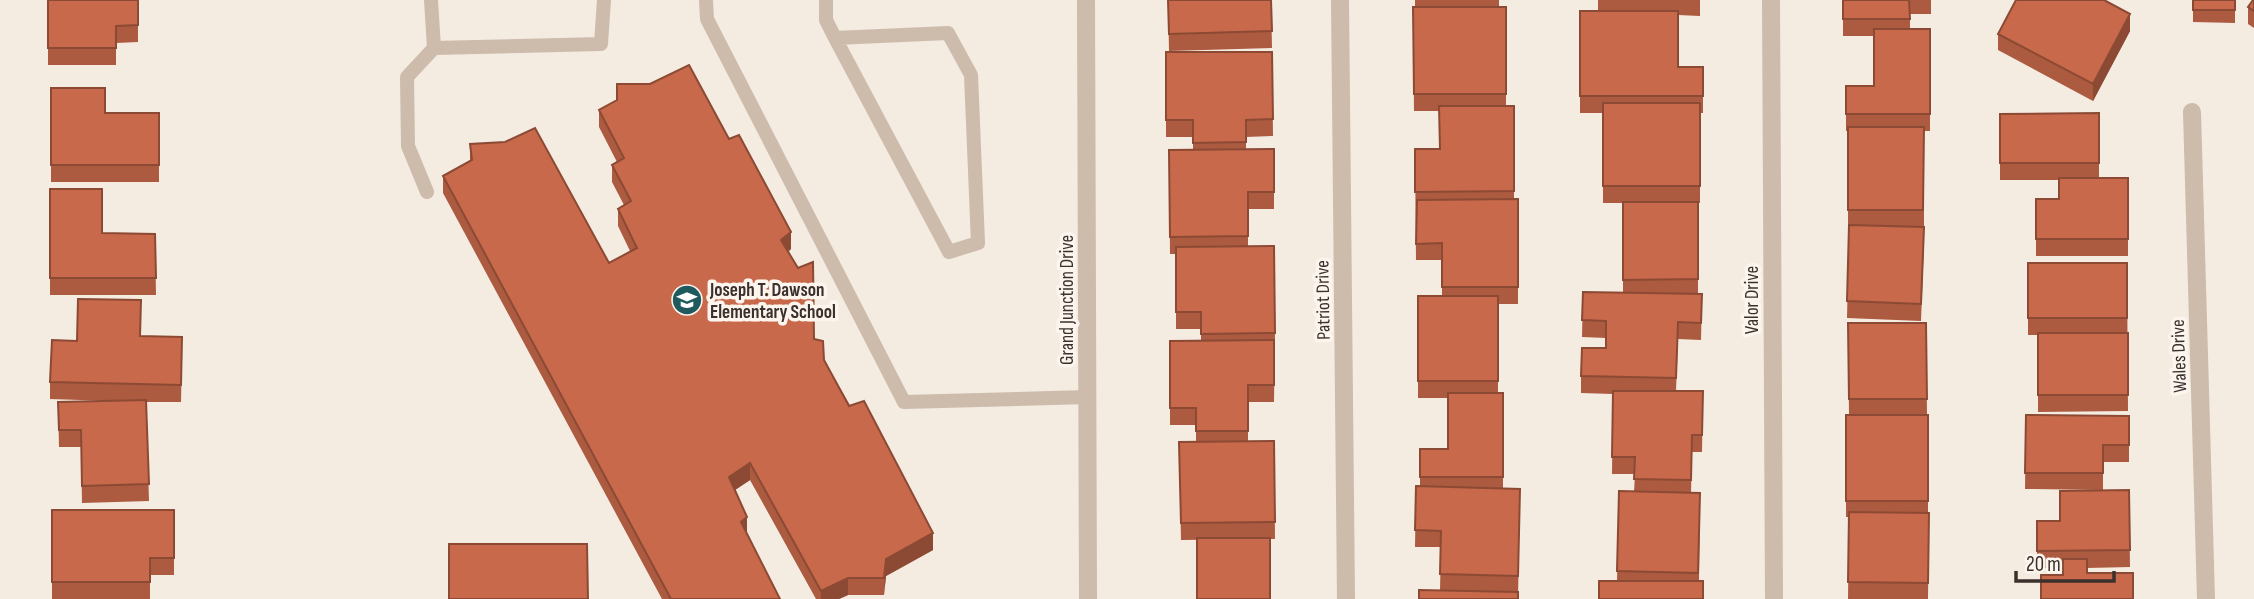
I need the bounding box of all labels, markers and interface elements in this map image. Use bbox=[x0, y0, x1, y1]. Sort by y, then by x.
street label: Grand Junction Drive bbox=[1056, 235, 1079, 365]
street label: Patriot Drive bbox=[1311, 260, 1336, 340]
street label: Valor Drive bbox=[1741, 266, 1764, 334]
place label: Joseph T. Dawson Elementary School bbox=[709, 279, 836, 324]
school or university icon: Joseph T. Dawson Elementary School bbox=[670, 283, 704, 317]
street label: Wales Drive bbox=[2167, 319, 2192, 393]
scale bar bbox=[2016, 540, 2114, 584]
text: 20 m bbox=[2026, 552, 2061, 577]

